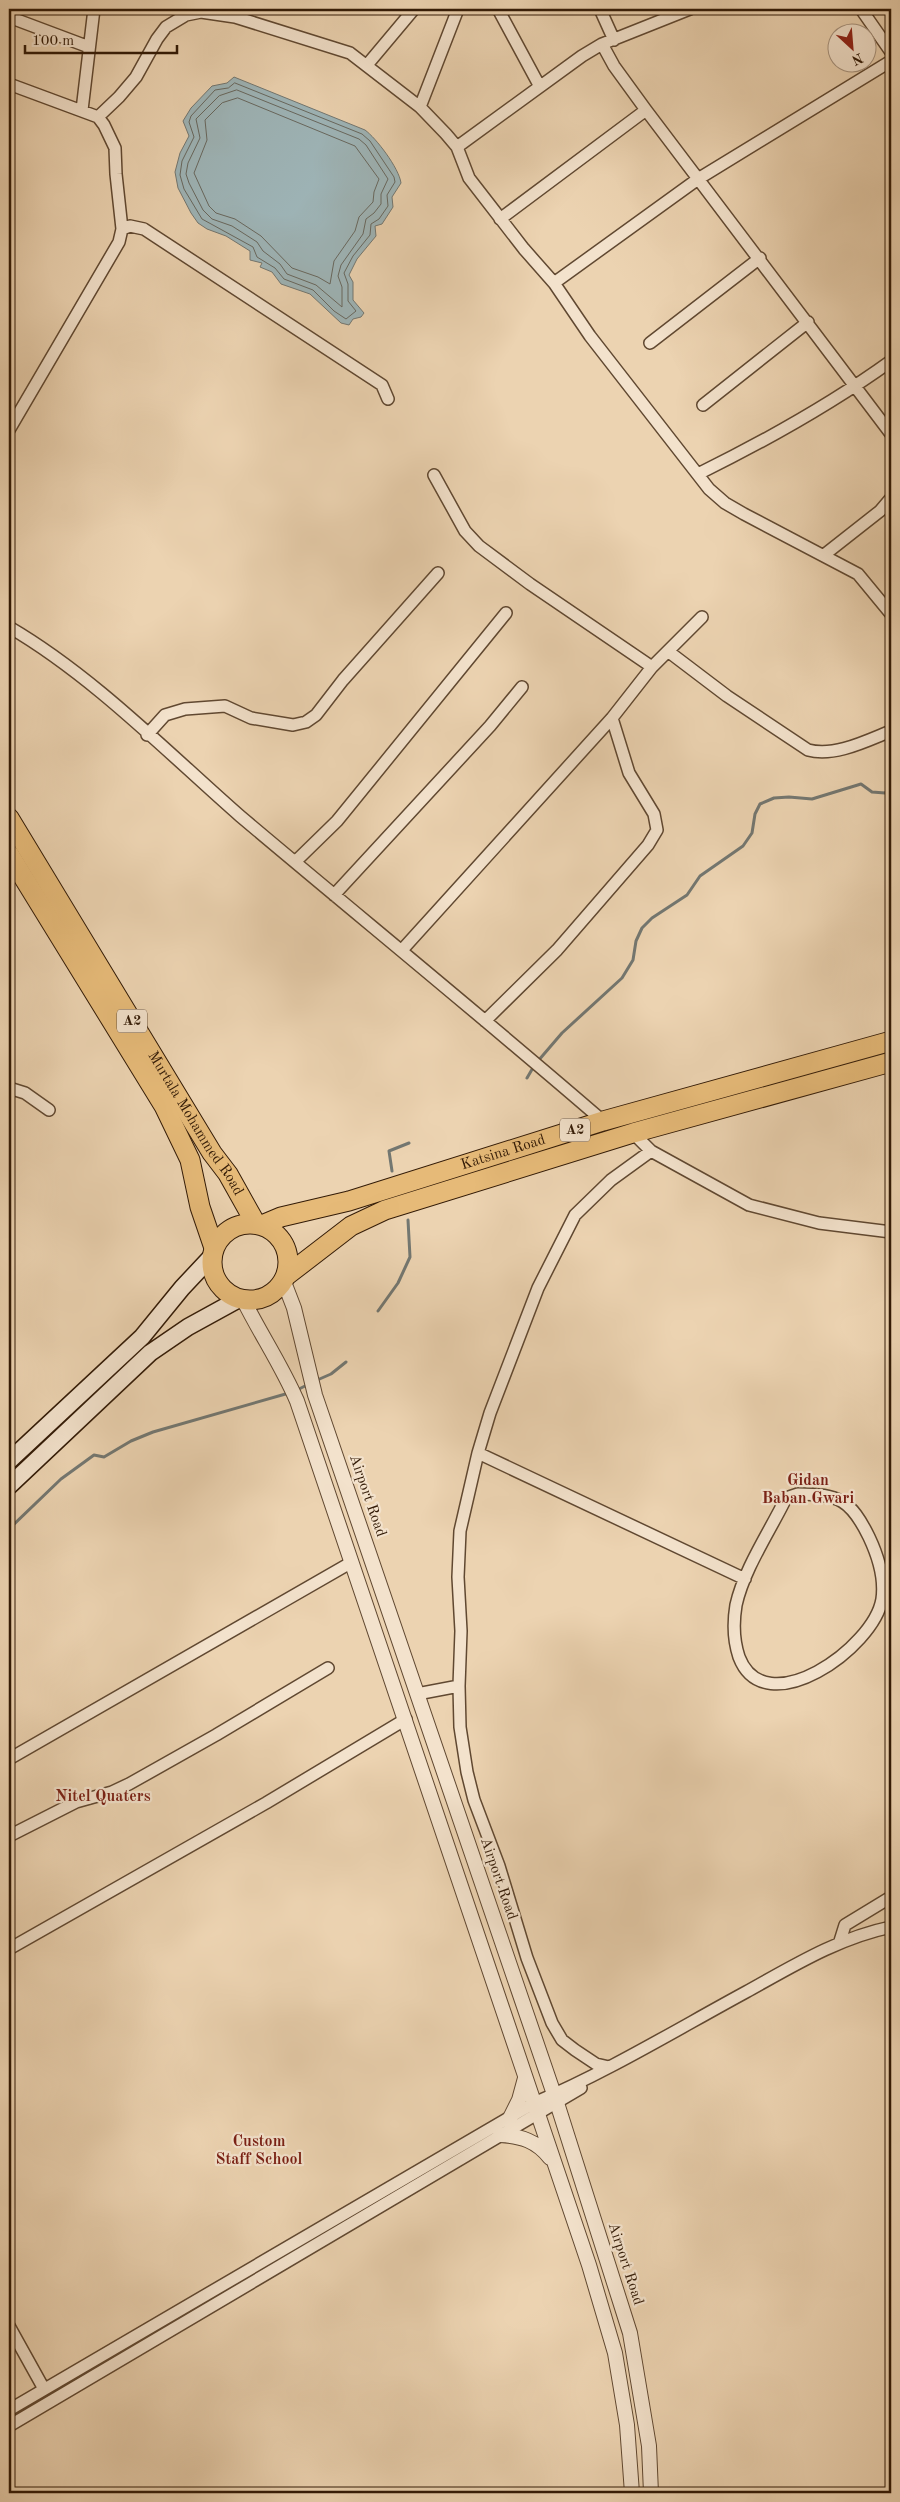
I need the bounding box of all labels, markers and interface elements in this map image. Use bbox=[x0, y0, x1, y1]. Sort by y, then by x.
scale bar bbox=[25, 22, 178, 54]
north arrow bbox=[828, 22, 878, 72]
text: 100 m bbox=[32, 34, 74, 49]
text: N bbox=[849, 50, 865, 68]
road number: A2 bbox=[117, 1009, 147, 1032]
street label: Murtala Mohammed Road bbox=[145, 1049, 246, 1198]
road number: A2 bbox=[560, 1118, 590, 1142]
street label: Katsina Road bbox=[459, 1132, 547, 1173]
street label: Airport Road bbox=[346, 1453, 388, 1539]
district label: Gidan Baban Gwari bbox=[762, 1473, 855, 1507]
district label: Nitel Quaters bbox=[55, 1789, 151, 1805]
street label: Airport Road bbox=[477, 1836, 519, 1922]
district label: Custom Staff School bbox=[216, 2134, 303, 2168]
street label: Airport Road bbox=[605, 2221, 645, 2307]

